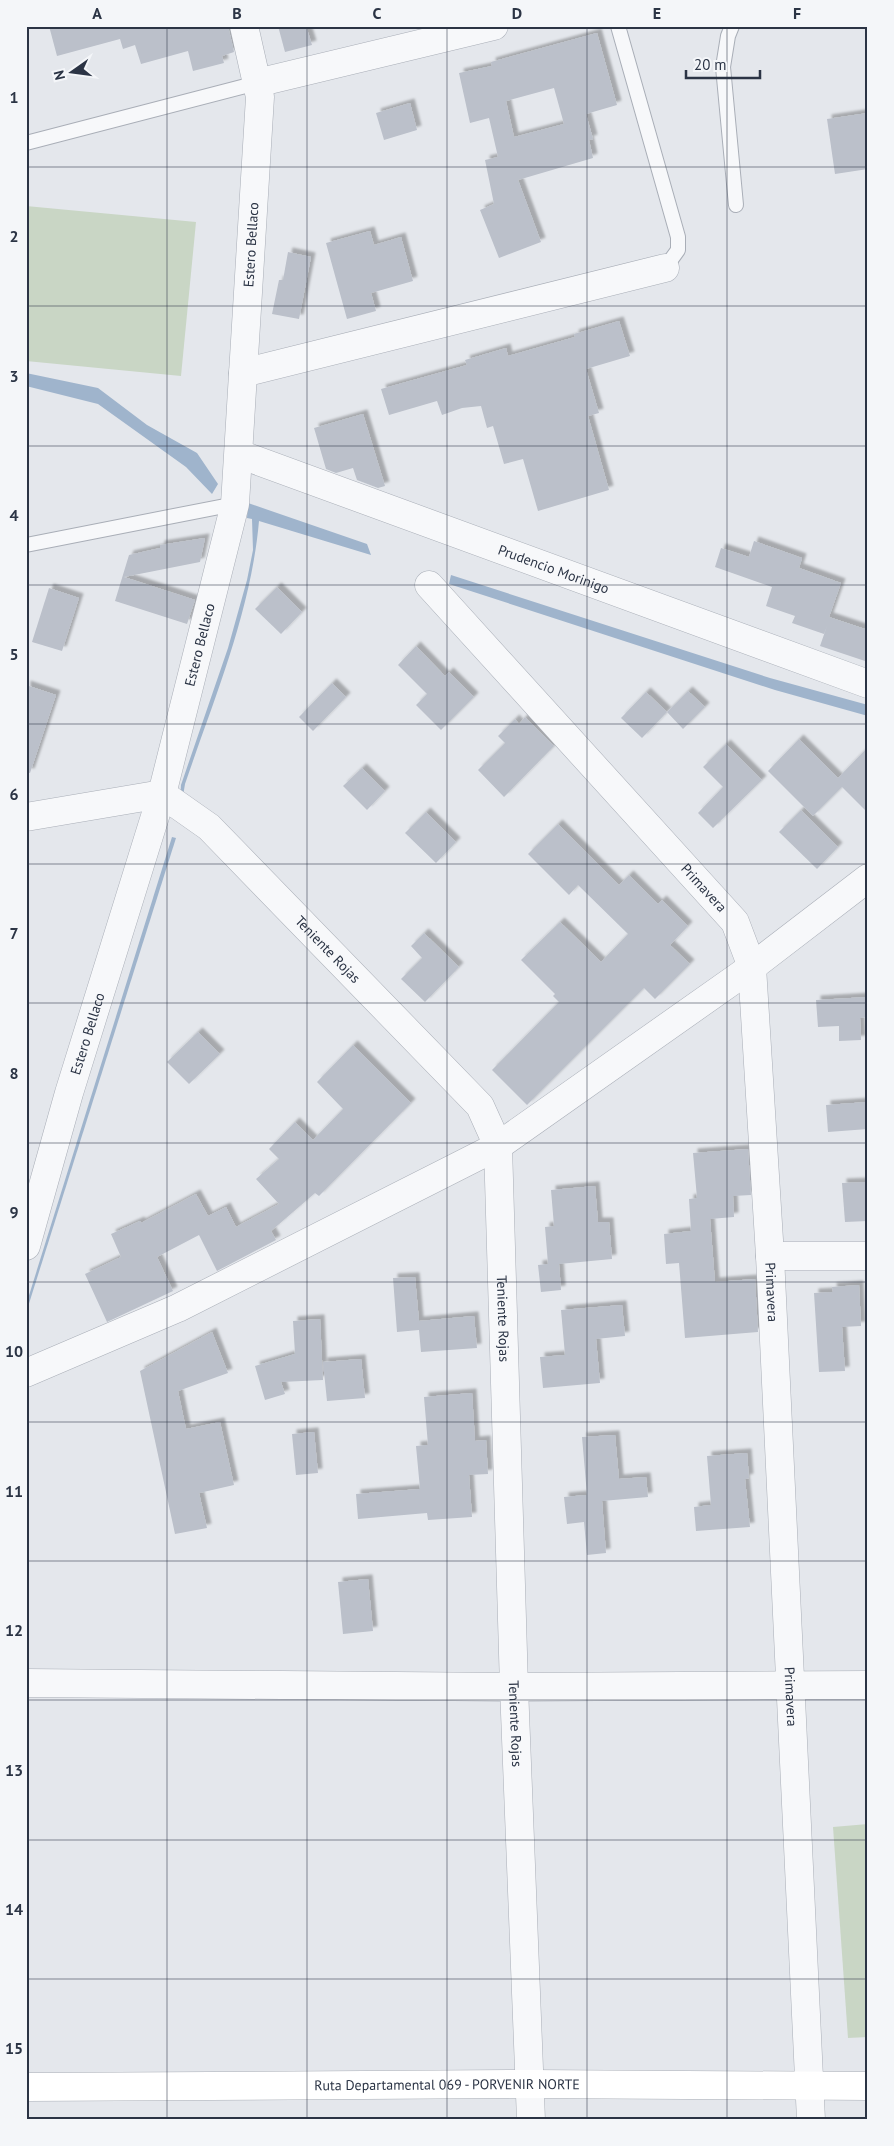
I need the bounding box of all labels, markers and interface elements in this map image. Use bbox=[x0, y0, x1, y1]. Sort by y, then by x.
text: A bbox=[92, 3, 102, 23]
text: B bbox=[232, 3, 242, 23]
text: C bbox=[373, 3, 382, 23]
text: D bbox=[512, 3, 522, 23]
text: E bbox=[653, 3, 661, 23]
text: F bbox=[793, 3, 801, 23]
north arrow bbox=[48, 48, 98, 98]
scale bar bbox=[686, 48, 760, 80]
text: 20 m bbox=[694, 55, 727, 74]
text: N bbox=[50, 69, 69, 82]
text: 1 bbox=[9, 87, 19, 107]
street label: Estero Bellaco bbox=[239, 202, 263, 288]
text: 2 bbox=[9, 226, 19, 246]
text: 3 bbox=[9, 366, 19, 386]
text: 4 bbox=[9, 505, 19, 525]
street label: Prudencio Morinigo bbox=[496, 541, 612, 598]
street label: Estero Bellaco bbox=[180, 601, 219, 688]
text: 5 bbox=[9, 644, 19, 664]
text: 6 bbox=[9, 784, 19, 804]
street label: Primavera bbox=[677, 860, 731, 916]
street label: Teniente Rojas bbox=[291, 912, 365, 987]
text: 7 bbox=[9, 923, 19, 943]
street label: Estero Bellaco bbox=[66, 990, 109, 1077]
text: 8 bbox=[9, 1063, 19, 1083]
text: 9 bbox=[9, 1202, 19, 1222]
street label: Primavera bbox=[761, 1262, 782, 1322]
street label: Teniente Rojas bbox=[493, 1275, 513, 1362]
text: 10 bbox=[5, 1341, 23, 1361]
text: 11 bbox=[5, 1481, 23, 1501]
text: 12 bbox=[5, 1620, 23, 1640]
street label: Primavera bbox=[781, 1666, 801, 1727]
street label: Teniente Rojas bbox=[505, 1680, 526, 1767]
text: 13 bbox=[5, 1760, 23, 1780]
text: 14 bbox=[5, 1899, 23, 1919]
text: 15 bbox=[5, 2038, 23, 2058]
street label: Ruta Departamental 069 - PORVENIR NORTE bbox=[314, 2075, 580, 2094]

